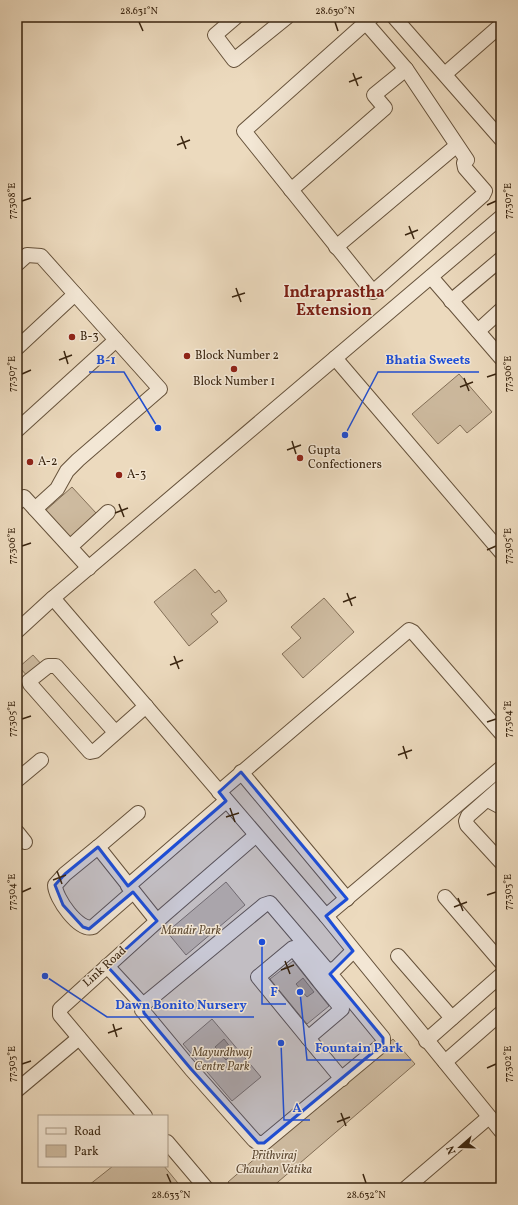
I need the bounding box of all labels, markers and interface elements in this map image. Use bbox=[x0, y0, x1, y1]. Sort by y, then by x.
text: 28.631°N bbox=[120, 4, 159, 18]
text: 28.630°N bbox=[315, 4, 355, 18]
text: 77.308°E bbox=[5, 183, 19, 219]
text: 77.307°E bbox=[501, 183, 515, 219]
district label: Indraprastha Extension bbox=[283, 282, 385, 322]
place label: B-3 bbox=[80, 329, 99, 345]
marker: B-3 bbox=[67, 332, 77, 342]
callout: B-1 bbox=[89, 347, 124, 372]
callout: Bhatia Sweets bbox=[378, 347, 479, 372]
place label: Block Number 2 bbox=[195, 348, 279, 364]
marker: Block Number 2 bbox=[182, 351, 192, 361]
text: B-1 bbox=[96, 352, 116, 370]
text: Bhatia Sweets bbox=[386, 352, 470, 370]
text: 77.307°E bbox=[5, 356, 19, 392]
text: 77.306°E bbox=[501, 356, 515, 392]
marker: Block Number 1 bbox=[229, 364, 239, 374]
place label: Block Number 1 bbox=[193, 374, 275, 390]
place label: Gupta Confectioners bbox=[308, 443, 382, 473]
marker: Gupta Confectioners bbox=[295, 453, 305, 463]
place label: A-2 bbox=[38, 454, 57, 470]
marker: A-2 bbox=[25, 457, 35, 467]
place label: A-3 bbox=[127, 467, 146, 483]
marker: A-3 bbox=[114, 470, 124, 480]
text: 77.306°E bbox=[5, 528, 19, 564]
text: 77.305°E bbox=[501, 528, 515, 564]
text: 77.305°E bbox=[5, 701, 19, 737]
text: 77.304°E bbox=[501, 701, 515, 737]
text: 77.304°E bbox=[5, 874, 19, 910]
text: 77.303°E bbox=[501, 874, 515, 910]
park label: Mandir Park bbox=[160, 923, 222, 939]
street label: Link Road bbox=[80, 943, 130, 991]
callout: F bbox=[262, 979, 286, 1004]
text: F bbox=[270, 984, 278, 1002]
callout: Dawn Bonito Nursery bbox=[107, 992, 254, 1017]
text: Dawn Bonito Nursery bbox=[115, 997, 247, 1015]
callout: Fountain Park bbox=[307, 1035, 411, 1060]
text: Fountain Park bbox=[315, 1040, 403, 1058]
park label: Mayurdhwaj Centre Park bbox=[191, 1045, 253, 1075]
text: 77.303°E bbox=[5, 1046, 19, 1082]
text: 77.302°E bbox=[501, 1046, 515, 1082]
callout: A bbox=[284, 1095, 310, 1120]
text: A bbox=[292, 1100, 302, 1118]
legend bbox=[38, 1115, 168, 1167]
text: Road bbox=[74, 1124, 101, 1140]
north arrow bbox=[440, 1127, 480, 1167]
text: Park bbox=[74, 1144, 99, 1160]
text: N bbox=[444, 1144, 460, 1156]
park label: Prithviraj Chauhan Vatika bbox=[236, 1148, 313, 1178]
text: 28.633°N bbox=[151, 1188, 191, 1202]
text: 28.632°N bbox=[346, 1188, 386, 1202]

